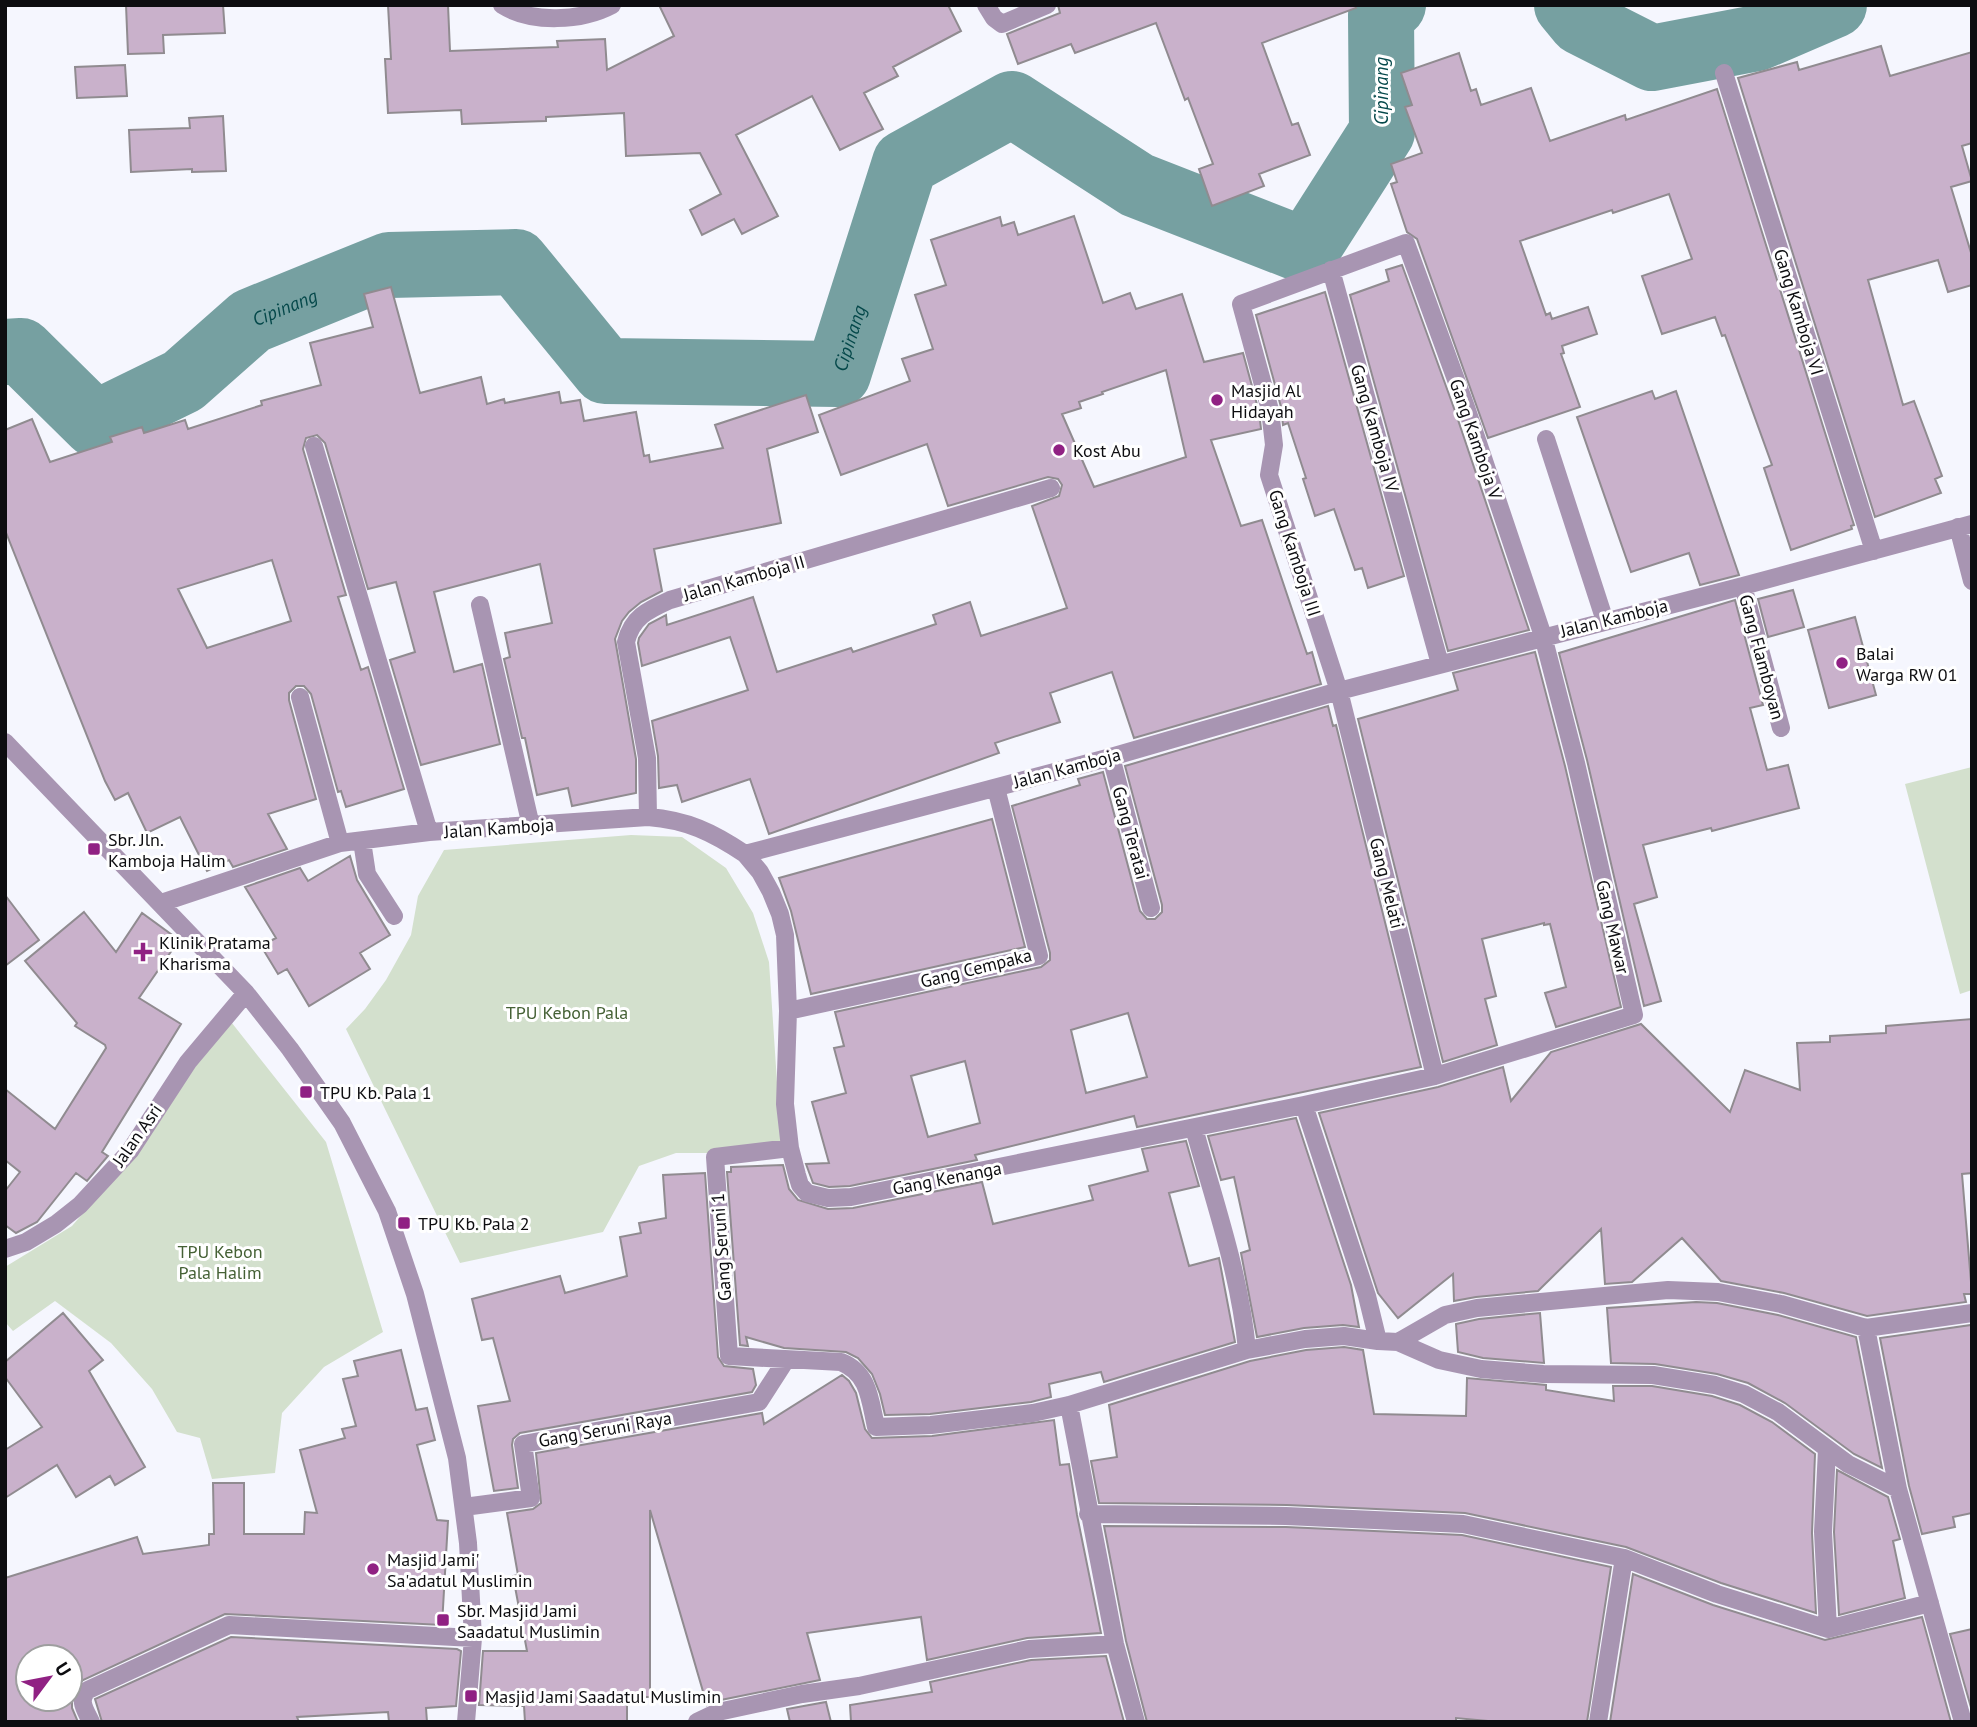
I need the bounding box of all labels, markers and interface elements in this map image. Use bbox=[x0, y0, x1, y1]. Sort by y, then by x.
water label: Cipinang bbox=[1369, 57, 1393, 125]
street label: Gang Kamboja VI bbox=[1769, 246, 1829, 378]
water label: Cipinang bbox=[249, 283, 321, 331]
water label: Cipinang bbox=[828, 302, 871, 374]
street label: Gang Kamboja IV bbox=[1346, 362, 1404, 495]
street label: Gang Kamboja V bbox=[1445, 376, 1508, 503]
place label: Masjid Al Hidayah bbox=[1231, 379, 1302, 423]
marker: Masjid Al Hidayah bbox=[1209, 392, 1225, 408]
place label: Kost Abu bbox=[1073, 439, 1141, 462]
marker: Kost Abu bbox=[1051, 442, 1067, 458]
street label: Gang Kamboja III bbox=[1264, 487, 1326, 619]
street label: Jalan Kamboja II bbox=[680, 550, 807, 607]
street label: Gang Flamboyan bbox=[1734, 592, 1790, 722]
street label: Jalan Kamboja bbox=[1557, 594, 1670, 643]
place label: Balai Warga RW 01 bbox=[1856, 642, 1957, 686]
marker: Balai Warga RW 01 bbox=[1834, 655, 1850, 671]
street label: Jalan Kamboja bbox=[1010, 743, 1123, 794]
street label: Gang Teratai bbox=[1108, 784, 1154, 882]
street label: Jalan Kamboja bbox=[442, 813, 555, 843]
place label: Sbr. Jln. Kamboja Halim bbox=[108, 828, 226, 872]
street label: Gang Melati bbox=[1365, 835, 1409, 931]
marker: Sbr. Jln. Kamboja Halim bbox=[86, 841, 102, 857]
street label: Gang Mawar bbox=[1591, 878, 1635, 976]
place label: Klinik Pratama Kharisma bbox=[159, 931, 271, 975]
marker: Klinik Pratama Kharisma bbox=[133, 942, 153, 962]
street label: Gang Cempaka bbox=[918, 943, 1034, 993]
park label: TPU Kebon Pala bbox=[506, 1001, 628, 1024]
place label: TPU Kb. Pala 1 bbox=[320, 1081, 432, 1104]
marker: TPU Kb. Pala 1 bbox=[298, 1084, 314, 1100]
street label: Jalan Asri bbox=[107, 1099, 167, 1172]
street label: Gang Kenanga bbox=[890, 1156, 1004, 1200]
street label: Gang Seruni 1 bbox=[706, 1192, 736, 1302]
place label: TPU Kb. Pala 2 bbox=[418, 1212, 530, 1235]
marker: TPU Kb. Pala 2 bbox=[396, 1215, 412, 1231]
park label: TPU Kebon Pala Halim bbox=[177, 1240, 263, 1284]
street label: Gang Seruni Raya bbox=[537, 1406, 673, 1452]
place label: Masjid Jami' Sa'adatul Muslimin bbox=[387, 1548, 532, 1592]
marker: Masjid Jami' Sa'adatul Muslimin bbox=[365, 1561, 381, 1577]
place label: Sbr. Masjid Jami Saadatul Muslimin bbox=[457, 1599, 600, 1643]
marker: Sbr. Masjid Jami Saadatul Muslimin bbox=[435, 1612, 451, 1628]
north arrow bbox=[14, 1643, 84, 1713]
text: U bbox=[50, 1658, 77, 1680]
place label: Masjid Jami Saadatul Muslimin bbox=[485, 1685, 721, 1708]
marker: Masjid Jami Saadatul Muslimin bbox=[463, 1688, 479, 1704]

